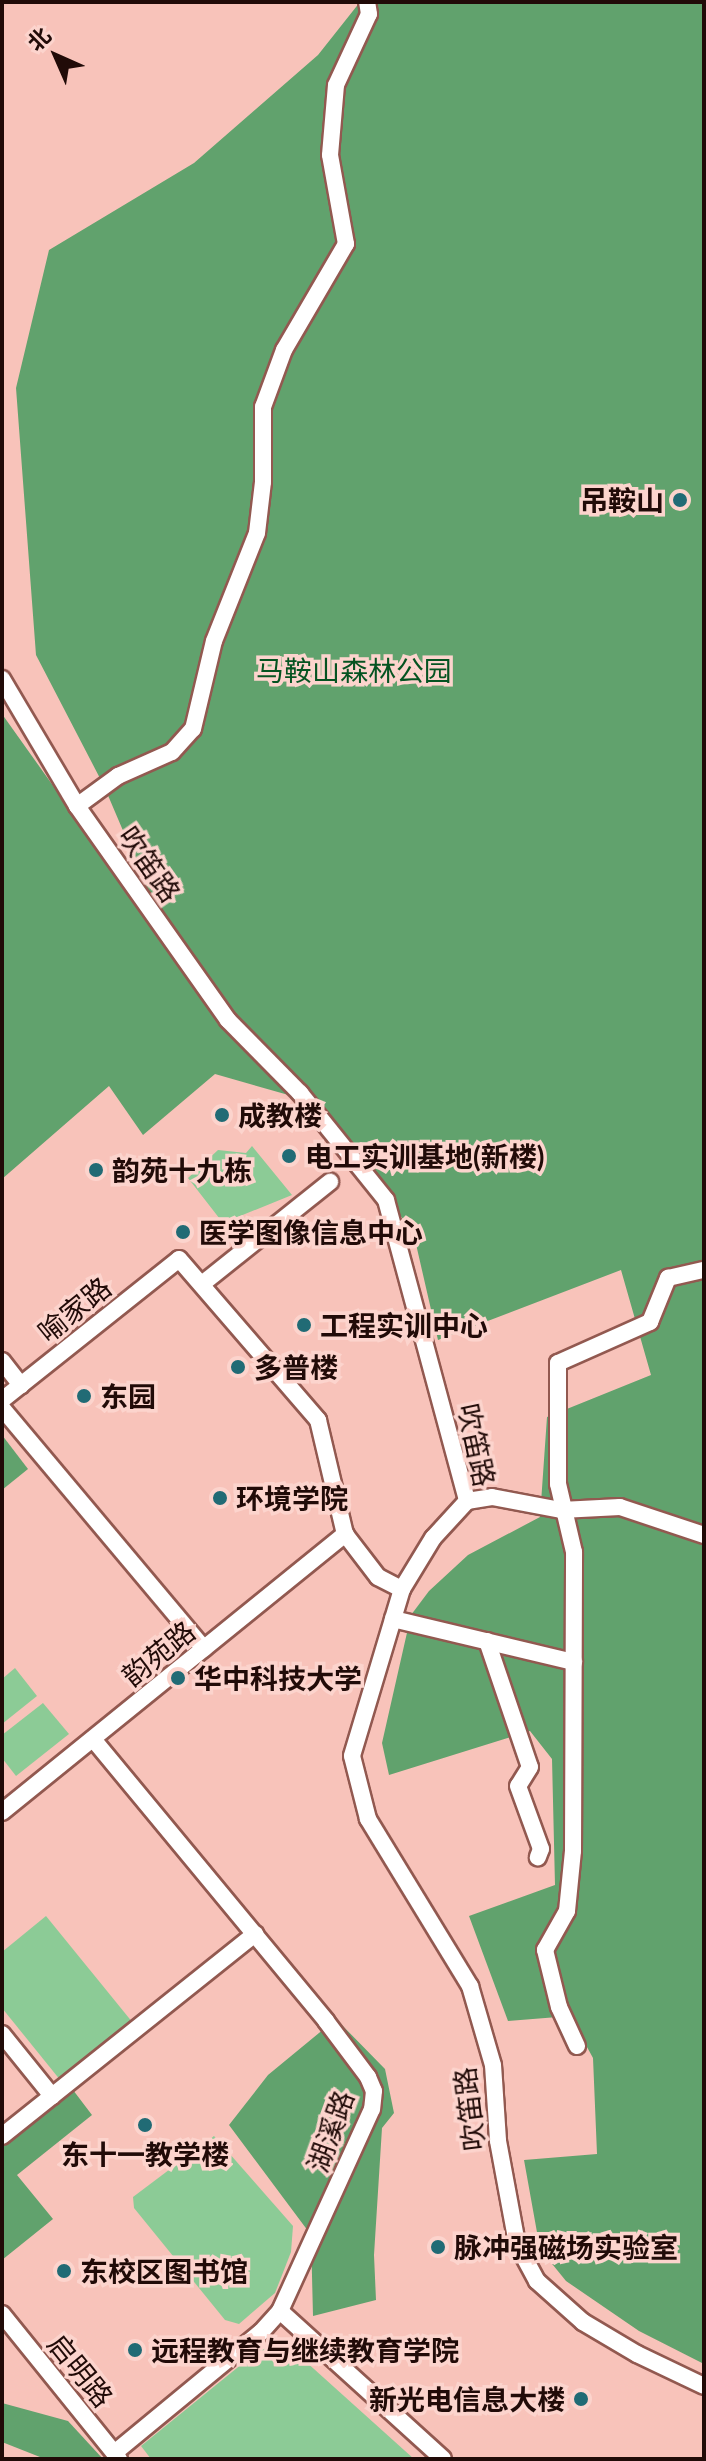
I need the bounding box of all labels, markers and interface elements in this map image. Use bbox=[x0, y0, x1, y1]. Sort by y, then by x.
north arrow bbox=[16, 16, 96, 96]
text: 北 bbox=[21, 21, 56, 56]
place label: 吊鞍山 bbox=[580, 483, 664, 517]
marker: 吊鞍山 bbox=[671, 491, 689, 509]
park label: 马鞍山森林公园 bbox=[256, 653, 452, 687]
street label: 吹笛路 bbox=[112, 820, 188, 908]
place label: 成教楼 bbox=[238, 1098, 322, 1132]
marker: 成教楼 bbox=[213, 1106, 231, 1124]
place label: 电工实训基地(新楼) bbox=[305, 1139, 544, 1173]
marker: 电工实训基地(新楼) bbox=[280, 1147, 298, 1165]
place label: 韵苑十九栋 bbox=[112, 1153, 252, 1187]
marker: 韵苑十九栋 bbox=[87, 1161, 105, 1179]
place label: 医学图像信息中心 bbox=[199, 1215, 423, 1249]
marker: 医学图像信息中心 bbox=[174, 1223, 192, 1241]
street label: 喻家路 bbox=[31, 1270, 117, 1348]
place label: 工程实训中心 bbox=[320, 1308, 488, 1342]
marker: 工程实训中心 bbox=[295, 1316, 313, 1334]
place label: 多普楼 bbox=[254, 1350, 338, 1384]
marker: 多普楼 bbox=[229, 1358, 247, 1376]
place label: 东园 bbox=[100, 1379, 156, 1413]
marker: 东园 bbox=[75, 1387, 93, 1405]
street label: 吹笛路 bbox=[452, 1400, 502, 1490]
place label: 环境学院 bbox=[236, 1481, 348, 1515]
marker: 环境学院 bbox=[211, 1489, 229, 1507]
street label: 韵苑路 bbox=[115, 1614, 201, 1692]
place label: 华中科技大学 bbox=[194, 1661, 362, 1695]
marker: 华中科技大学 bbox=[169, 1669, 187, 1687]
street label: 吹笛路 bbox=[447, 2065, 491, 2153]
street label: 湖溪路 bbox=[300, 2086, 360, 2176]
marker: 东十一教学楼 bbox=[136, 2116, 154, 2134]
place label: 东十一教学楼 bbox=[61, 2137, 229, 2171]
place label: 脉冲强磁场实验室 bbox=[454, 2230, 678, 2264]
marker: 脉冲强磁场实验室 bbox=[429, 2238, 447, 2256]
place label: 东校区图书馆 bbox=[80, 2254, 248, 2288]
marker: 东校区图书馆 bbox=[55, 2262, 73, 2280]
street label: 启明路 bbox=[42, 2327, 120, 2413]
place label: 远程教育与继续教育学院 bbox=[151, 2333, 459, 2367]
marker: 远程教育与继续教育学院 bbox=[126, 2341, 144, 2359]
place label: 新光电信息大楼 bbox=[369, 2382, 565, 2416]
marker: 新光电信息大楼 bbox=[572, 2390, 590, 2408]

